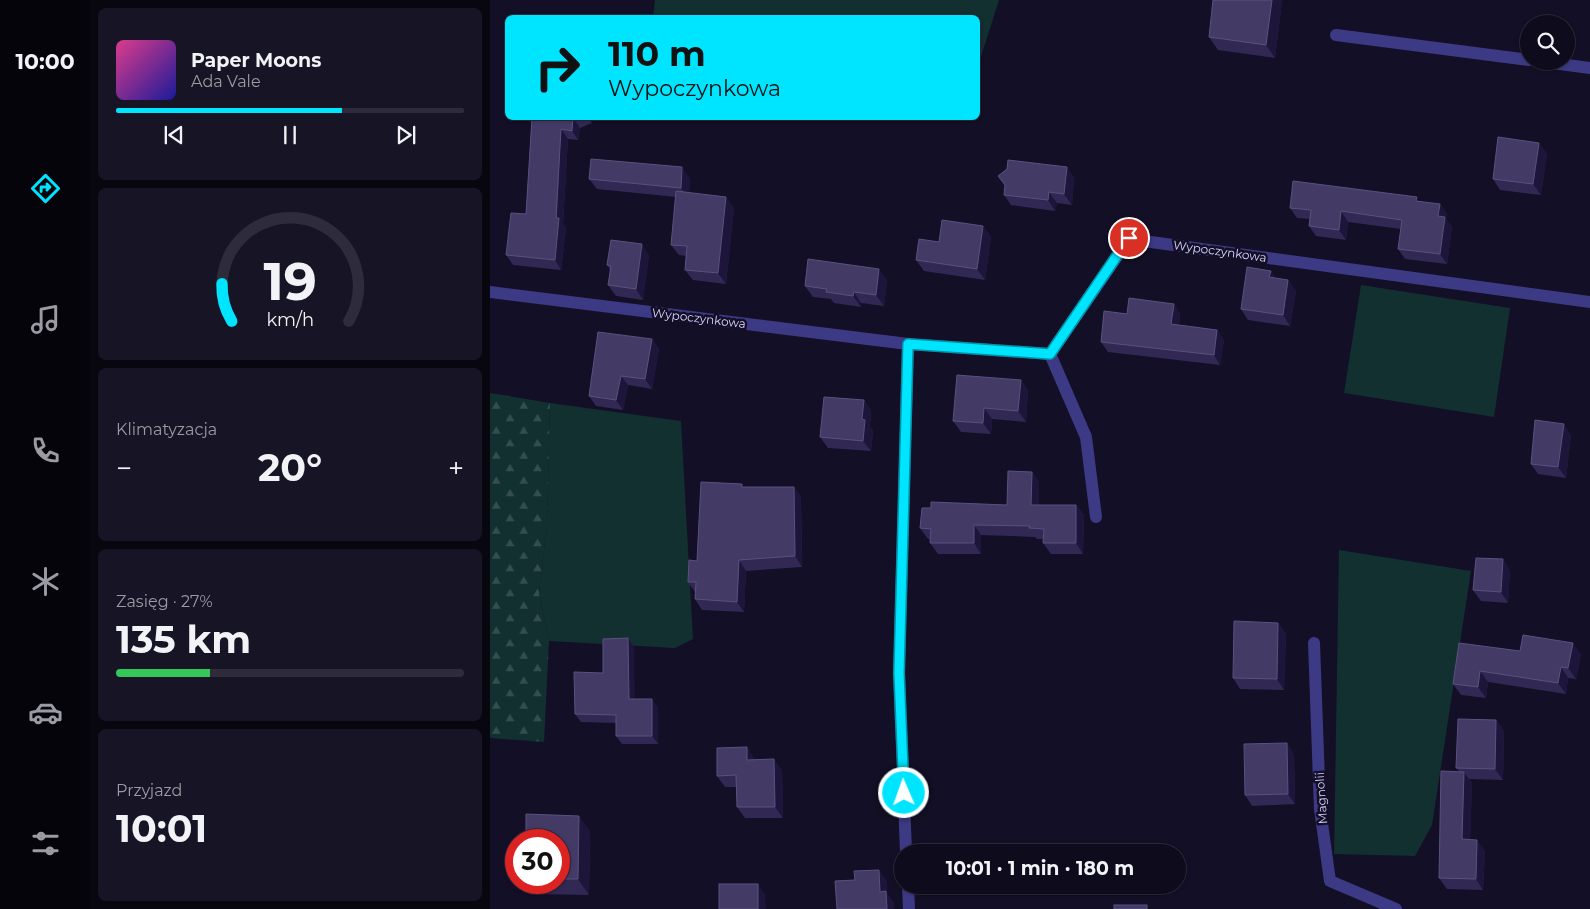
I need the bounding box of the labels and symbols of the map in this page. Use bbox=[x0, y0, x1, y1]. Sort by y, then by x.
pin bbox=[1108, 217, 1150, 259]
street label: Wypoczynkowa bbox=[1172, 237, 1268, 265]
street label: Wypoczynkowa bbox=[651, 305, 747, 331]
position arrow bbox=[877, 766, 929, 818]
street label: Magnolii bbox=[1312, 771, 1330, 825]
speed limit sign: 30 bbox=[505, 829, 570, 894]

